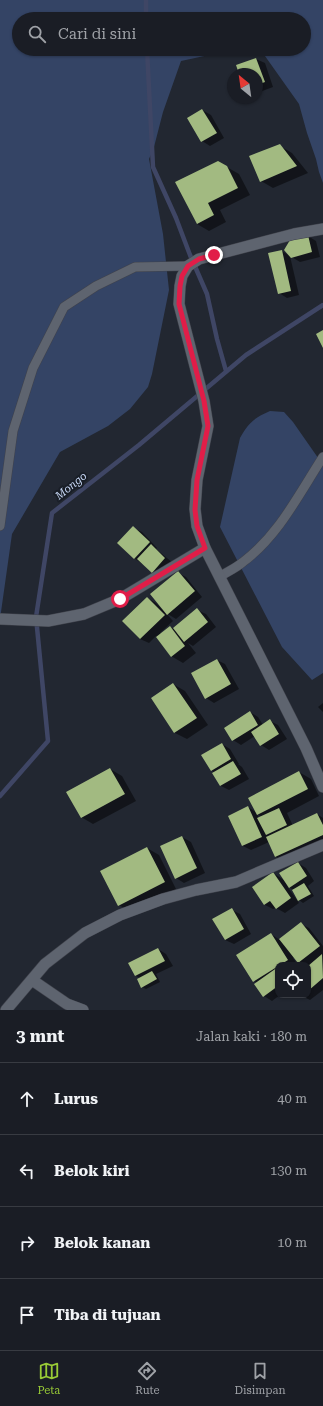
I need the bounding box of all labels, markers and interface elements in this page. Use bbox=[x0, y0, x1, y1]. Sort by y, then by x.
search box bbox=[12, 12, 311, 56]
icon: search bbox=[26, 23, 48, 45]
text: Cari di sini bbox=[58, 25, 136, 43]
north arrow bbox=[227, 68, 263, 104]
route end bbox=[205, 246, 223, 264]
water label: Mongo bbox=[52, 469, 89, 503]
route start bbox=[111, 590, 129, 608]
map controls bbox=[275, 962, 311, 998]
button: locate bbox=[275, 962, 311, 998]
text: 3 mnt bbox=[16, 1026, 65, 1046]
text: Jalan kaki · 180 m bbox=[196, 1029, 307, 1044]
icon: ahead bbox=[16, 1088, 38, 1110]
text: Lurus bbox=[54, 1090, 98, 1108]
text: 40 m bbox=[277, 1091, 307, 1106]
icon: left bbox=[16, 1160, 38, 1182]
text: Belok kiri bbox=[54, 1162, 130, 1180]
text: 130 m bbox=[270, 1163, 307, 1178]
icon: right bbox=[16, 1232, 38, 1254]
text: Belok kanan bbox=[54, 1234, 150, 1252]
text: 10 m bbox=[277, 1235, 307, 1250]
icon: arrive bbox=[16, 1304, 38, 1326]
text: Tiba di tujuan bbox=[54, 1306, 161, 1324]
tab: Peta bbox=[37, 1360, 60, 1397]
tab: Rute bbox=[135, 1360, 160, 1397]
tab: Disimpan bbox=[235, 1360, 286, 1397]

